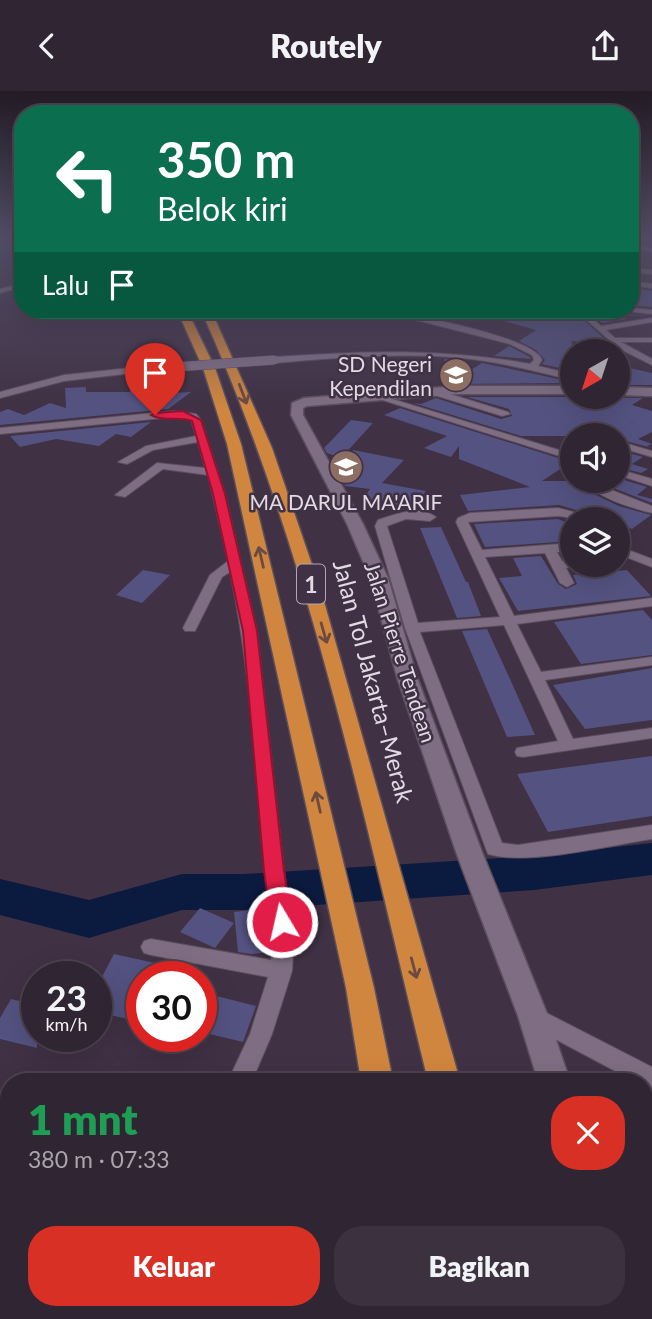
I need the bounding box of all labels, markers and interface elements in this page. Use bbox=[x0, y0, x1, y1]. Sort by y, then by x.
text: Routely bbox=[270, 26, 382, 65]
icon: back bbox=[28, 27, 66, 65]
icon: share bbox=[586, 27, 624, 65]
text: 350 m bbox=[157, 130, 295, 188]
icon: left bbox=[42, 133, 133, 224]
text: Belok kiri bbox=[157, 189, 288, 228]
icon: arrive bbox=[103, 266, 141, 304]
text: Lalu bbox=[42, 269, 89, 301]
north arrow bbox=[560, 339, 630, 409]
map controls bbox=[560, 339, 630, 577]
pin bbox=[125, 343, 185, 415]
place label: SD Negeri Kependilan bbox=[329, 351, 432, 400]
icon: arrive bbox=[136, 354, 174, 392]
school or university icon: SD Negeri Kependilan bbox=[437, 356, 475, 394]
one-way arrow bbox=[238, 383, 251, 405]
button: sound bbox=[560, 423, 630, 493]
school or university icon: MA DARUL MA'ARIF bbox=[327, 448, 365, 486]
place label: MA DARUL MA'ARIF bbox=[250, 489, 443, 514]
button: layers bbox=[560, 507, 630, 577]
one-way arrow bbox=[254, 546, 267, 569]
street label: Jalan Tol Jakarta–Merak bbox=[328, 556, 421, 806]
street label: Jalan Pierre Tendean bbox=[360, 559, 442, 745]
road number: 1 bbox=[297, 565, 325, 603]
one-way arrow bbox=[319, 622, 332, 644]
one-way arrow bbox=[311, 791, 324, 814]
position arrow bbox=[245, 885, 319, 959]
one-way arrow bbox=[408, 956, 421, 979]
speed limit sign: 30 bbox=[126, 961, 217, 1052]
text: 23 bbox=[46, 976, 87, 1018]
text: km/h bbox=[45, 1013, 88, 1035]
text: 1 mnt bbox=[28, 1094, 138, 1144]
button: close bbox=[551, 1096, 625, 1170]
text: 380 m · 07:33 bbox=[28, 1145, 170, 1173]
button: Keluar bbox=[28, 1226, 320, 1306]
button: Bagikan bbox=[334, 1226, 625, 1306]

